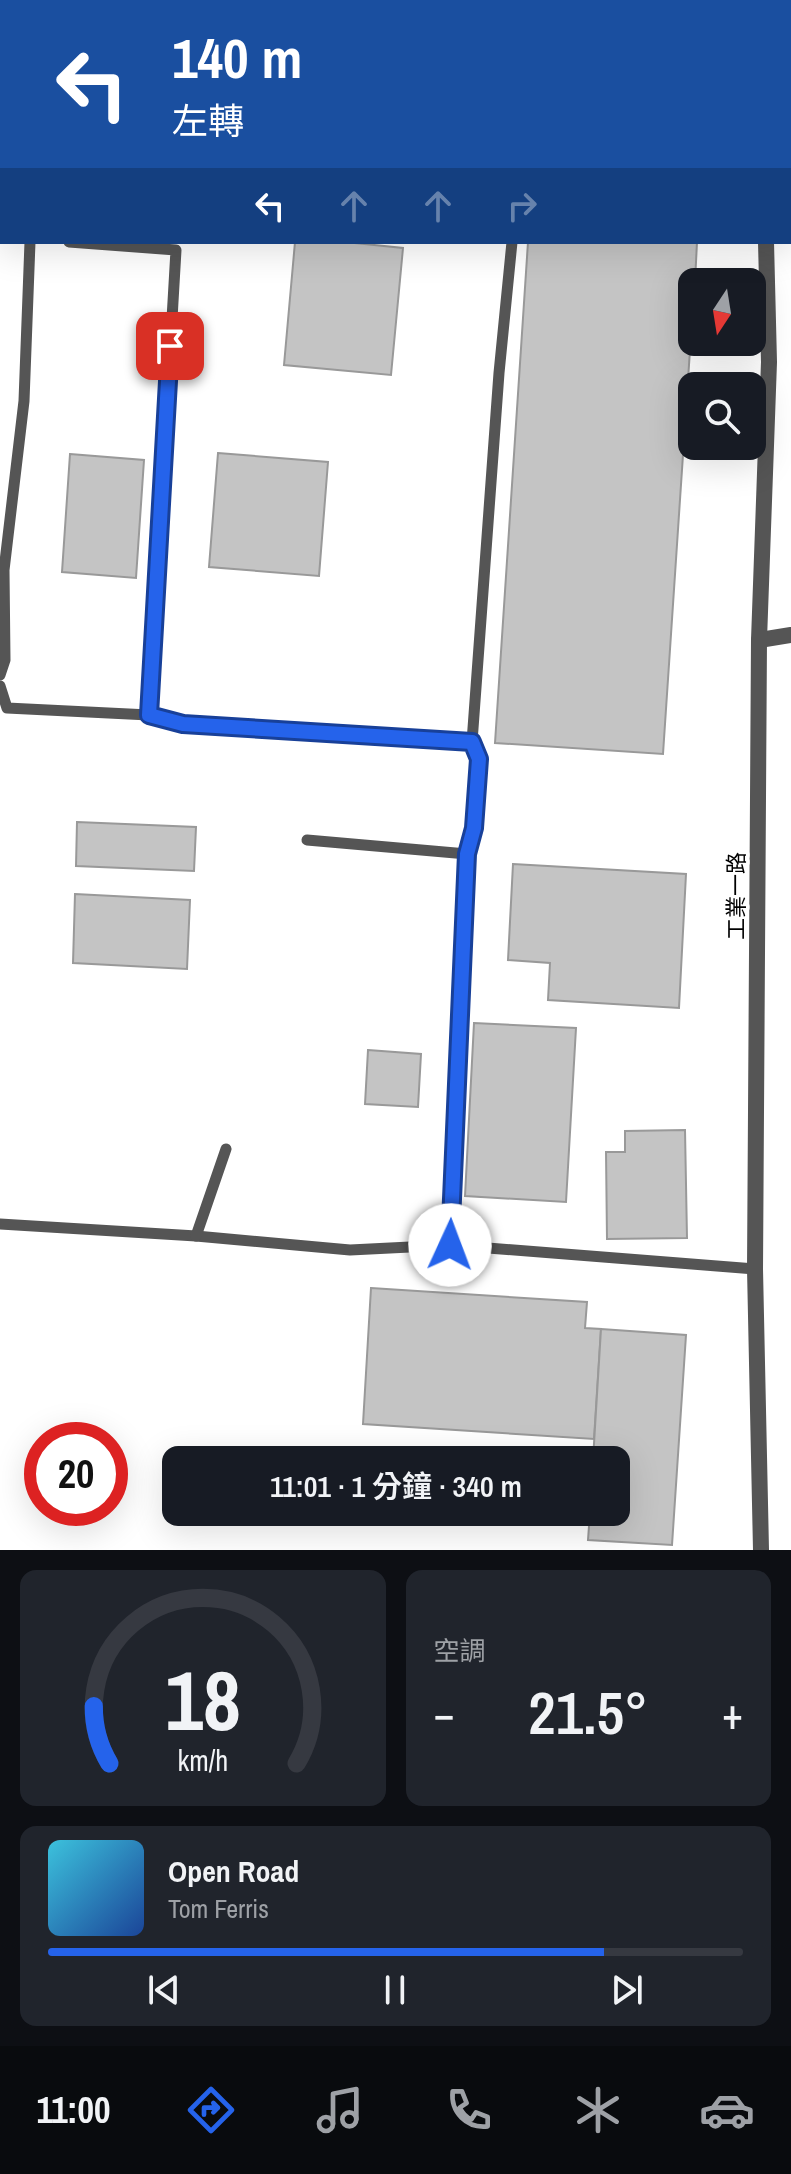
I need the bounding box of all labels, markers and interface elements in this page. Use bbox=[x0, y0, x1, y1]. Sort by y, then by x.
text: 140 m bbox=[172, 20, 302, 95]
icon: left bbox=[40, 32, 144, 136]
text: 左轉 bbox=[172, 97, 244, 145]
icon: left bbox=[248, 184, 292, 228]
icon: ahead bbox=[332, 184, 376, 228]
icon: ahead bbox=[416, 184, 460, 228]
icon: right bbox=[500, 184, 544, 228]
north arrow bbox=[678, 268, 766, 356]
map controls bbox=[678, 268, 766, 460]
pin bbox=[136, 312, 204, 380]
icon: arrive bbox=[148, 324, 192, 368]
button: search bbox=[678, 372, 766, 460]
street label: 工業一路 bbox=[721, 852, 751, 940]
position arrow bbox=[408, 1203, 492, 1287]
speed limit sign: 20 bbox=[24, 1422, 128, 1526]
text: 11:01 · 1 分鐘 · 340 m bbox=[270, 1466, 522, 1506]
text: 空調 bbox=[434, 1633, 486, 1668]
text: 18 bbox=[165, 1644, 241, 1756]
text: 21.5° bbox=[528, 1672, 648, 1753]
text: − bbox=[434, 1683, 455, 1743]
text: + bbox=[722, 1683, 743, 1743]
text: km/h bbox=[177, 1741, 228, 1780]
text: Open Road bbox=[168, 1851, 299, 1891]
text: Tom Ferris bbox=[168, 1891, 269, 1926]
icon: previous bbox=[142, 1968, 186, 2012]
icon: pause bbox=[373, 1968, 417, 2012]
icon: next bbox=[605, 1968, 649, 2012]
icon: directions bbox=[183, 2082, 239, 2138]
icon: music bbox=[312, 2082, 368, 2138]
icon: phone bbox=[441, 2082, 497, 2138]
icon: climate bbox=[570, 2082, 626, 2138]
icon: car bbox=[699, 2082, 755, 2138]
text: 11:00 bbox=[36, 2086, 110, 2134]

